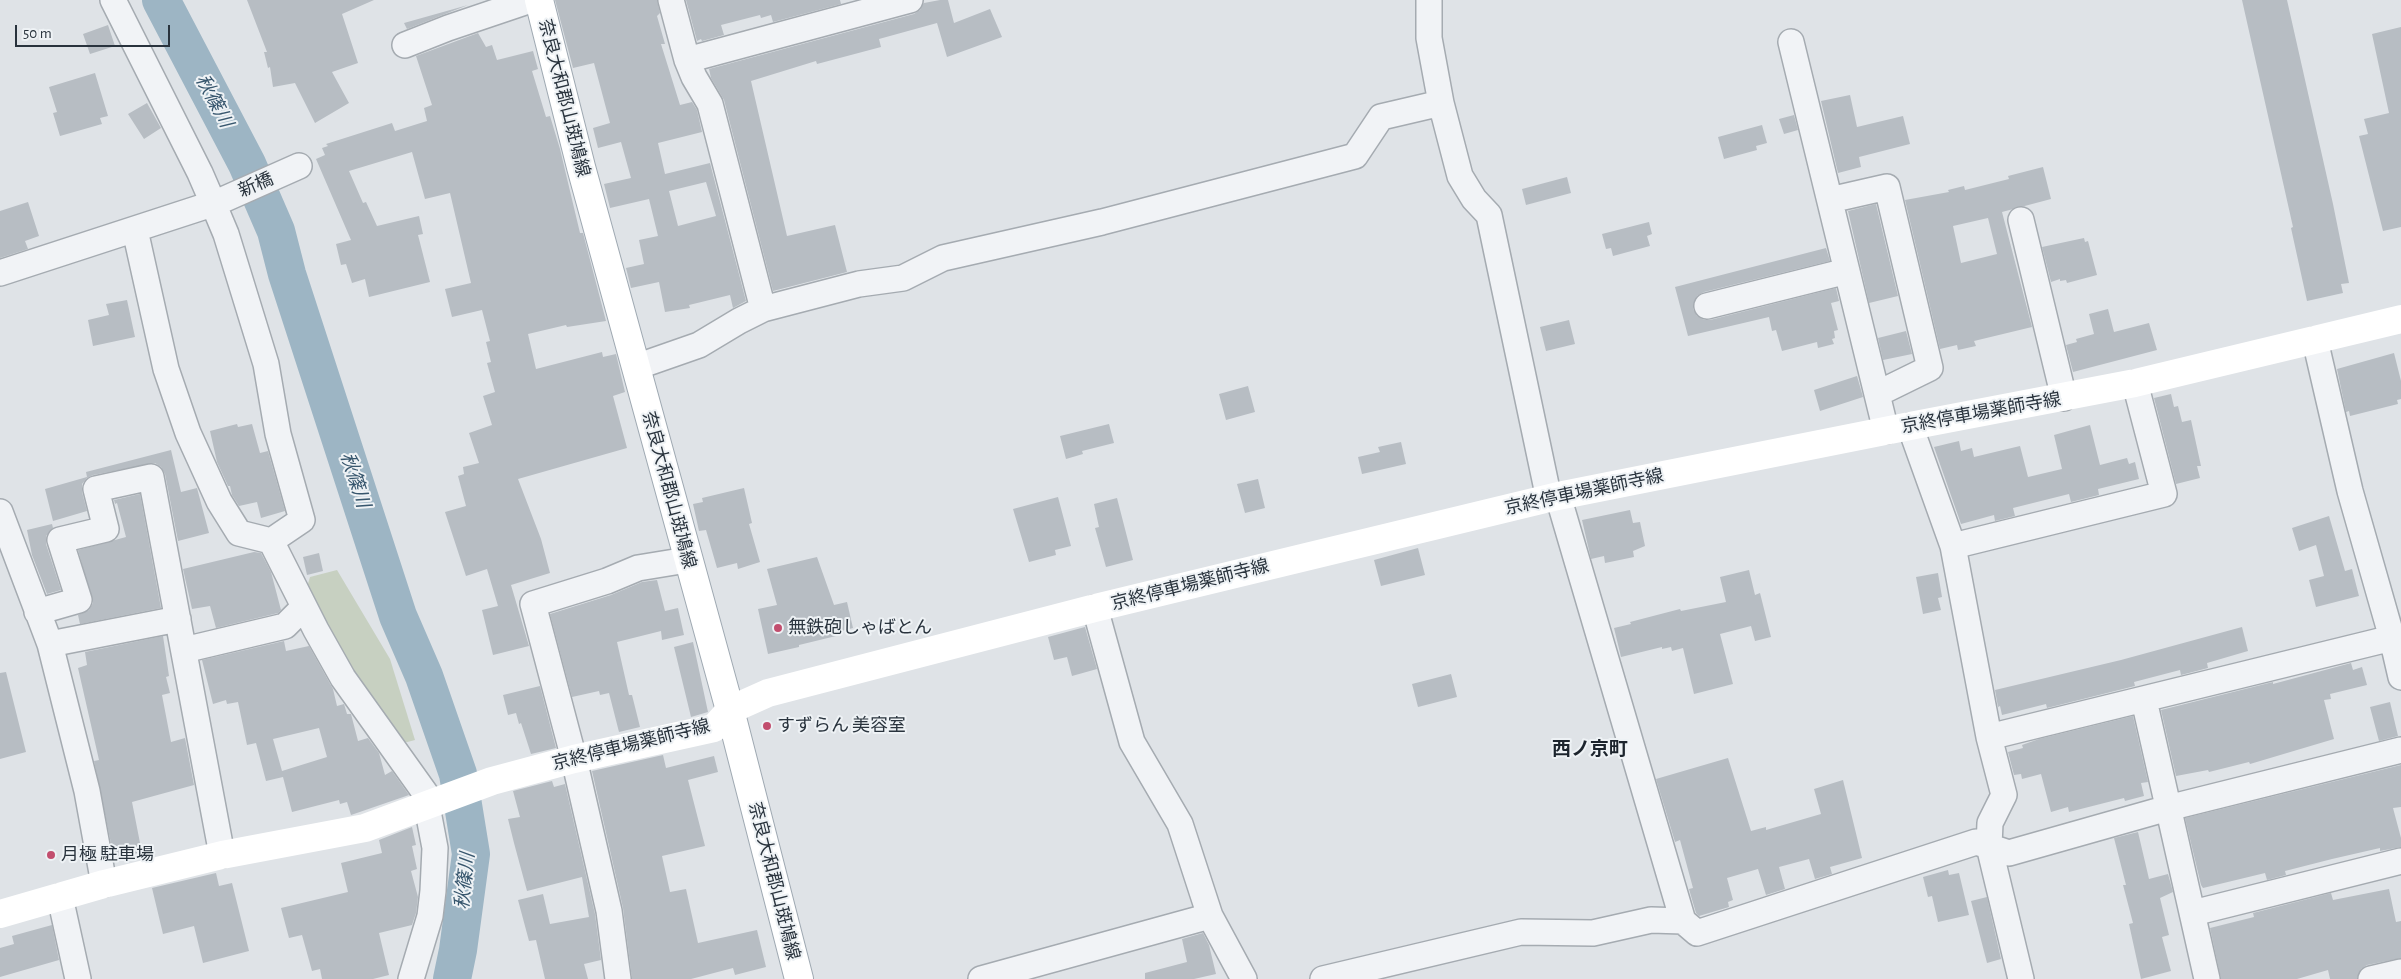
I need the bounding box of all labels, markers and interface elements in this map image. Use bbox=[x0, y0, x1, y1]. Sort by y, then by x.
scale bar bbox=[18, 15, 172, 47]
street label: 奈良大和郡山斑鳩線 bbox=[534, 17, 594, 179]
text: 50 m bbox=[23, 26, 52, 41]
water label: 秋篠川 bbox=[191, 70, 237, 132]
street label: 新橋 bbox=[235, 168, 277, 202]
street label: 京終停車場薬師寺線 bbox=[1899, 388, 2063, 438]
street label: 奈良大和郡山斑鳩線 bbox=[638, 409, 700, 571]
water label: 秋篠川 bbox=[335, 449, 375, 511]
street label: 京終停車場薬師寺線 bbox=[1503, 465, 1665, 519]
street label: 京終停車場薬師寺線 bbox=[1109, 555, 1271, 615]
place label: 無鉄砲しゃばとん bbox=[788, 617, 932, 639]
marker: 無鉄砲しゃばとん bbox=[772, 622, 784, 634]
street label: 京終停車場薬師寺線 bbox=[550, 715, 712, 775]
place label: すずらん 美容室 bbox=[777, 715, 906, 737]
marker: すずらん 美容室 bbox=[761, 720, 773, 732]
district label: 西ノ京町 bbox=[1552, 738, 1628, 760]
street label: 奈良大和郡山斑鳩線 bbox=[744, 800, 804, 962]
place label: 月極 駐車場 bbox=[61, 844, 154, 866]
marker: 月極 駐車場 bbox=[45, 849, 57, 861]
water label: 秋篠川 bbox=[451, 851, 479, 911]

